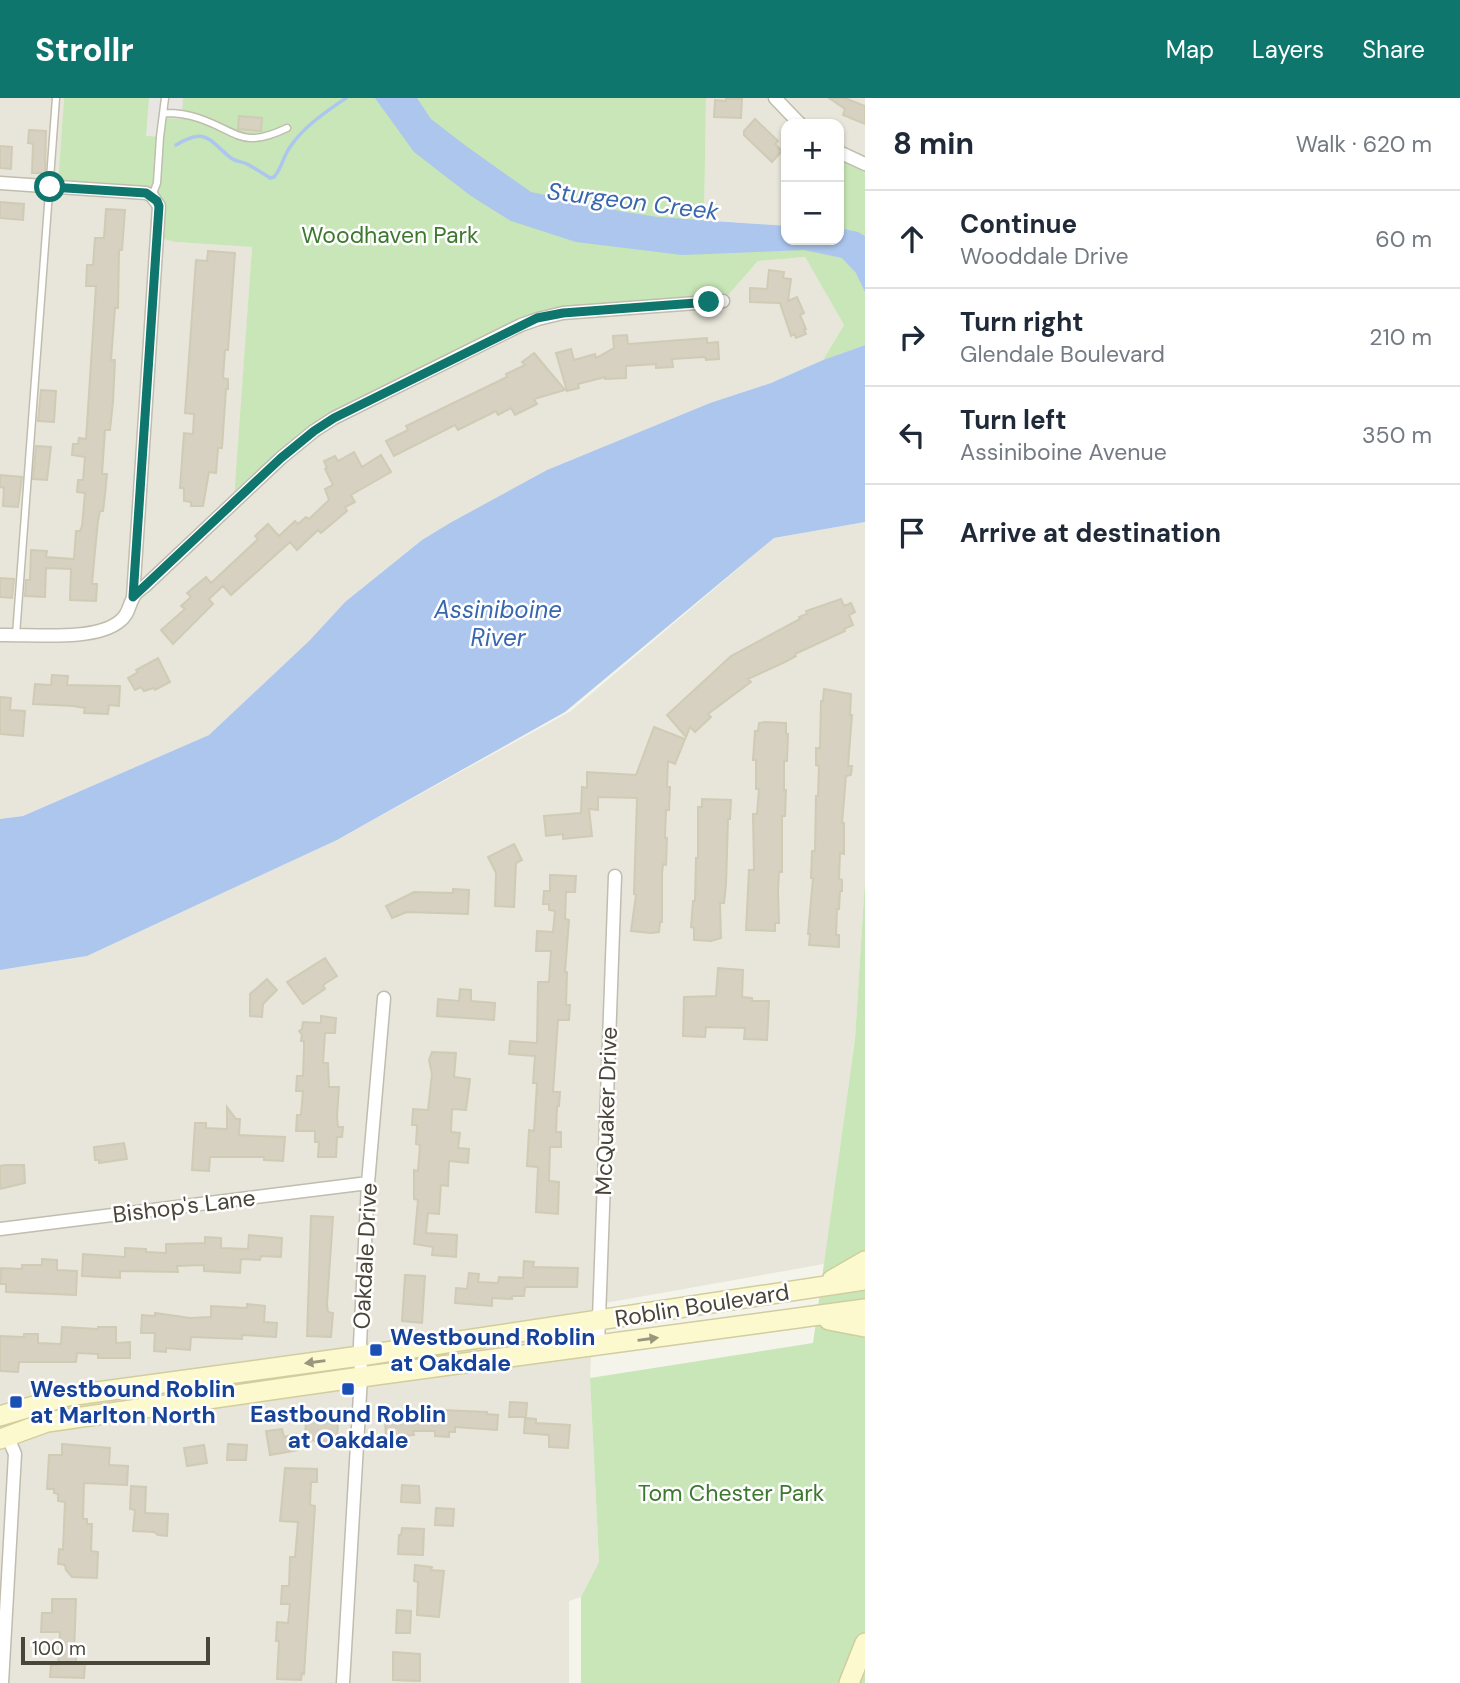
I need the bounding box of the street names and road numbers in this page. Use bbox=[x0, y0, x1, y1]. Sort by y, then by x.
street label: McQuaker Drive bbox=[588, 1026, 624, 1196]
street label: Bishop's Lane bbox=[111, 1182, 257, 1230]
street label: Oakdale Drive bbox=[346, 1182, 384, 1330]
street label: Roblin Boulevard bbox=[613, 1276, 791, 1334]

